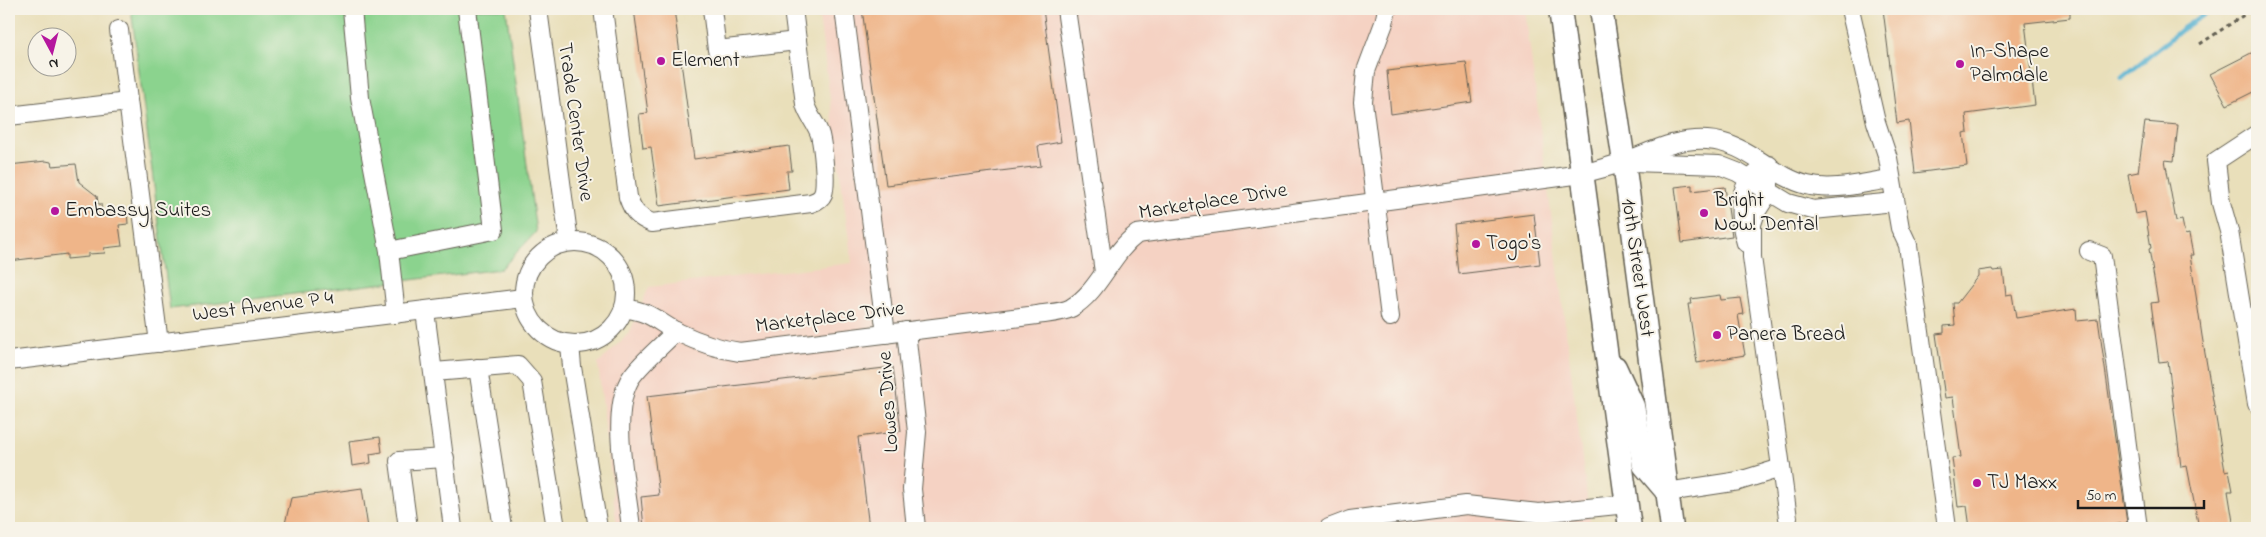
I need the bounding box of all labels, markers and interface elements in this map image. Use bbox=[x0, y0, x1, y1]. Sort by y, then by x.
north arrow bbox=[28, 28, 78, 78]
place label: In-Shape Palmdale bbox=[1970, 37, 2049, 91]
street label: Trade Center Drive bbox=[549, 41, 601, 204]
place label: Element bbox=[671, 46, 740, 76]
text: N bbox=[47, 52, 59, 74]
marker: Element bbox=[655, 55, 667, 67]
marker: In-Shape Palmdale bbox=[1954, 58, 1966, 70]
street label: Marketplace Drive bbox=[1137, 175, 1290, 229]
place label: Bright Now! Dental bbox=[1713, 186, 1818, 240]
place label: Embassy Suites bbox=[65, 196, 211, 228]
street label: 10th Street West bbox=[1612, 197, 1662, 339]
marker: Embassy Suites bbox=[49, 205, 61, 217]
marker: Bright Now! Dental bbox=[1698, 207, 1710, 219]
place label: Togo's bbox=[1486, 229, 1541, 261]
marker: Togo's bbox=[1470, 238, 1482, 250]
street label: West Avenue P 4 bbox=[191, 283, 335, 331]
street label: Marketplace Drive bbox=[754, 294, 907, 342]
place label: Panera Bread bbox=[1727, 320, 1845, 350]
marker: Panera Bread bbox=[1711, 329, 1723, 341]
street label: Lowes Drive bbox=[870, 350, 908, 454]
place label: TJ Maxx bbox=[1987, 468, 2057, 498]
marker: TJ Maxx bbox=[1971, 477, 1983, 489]
scale bar bbox=[2078, 477, 2205, 509]
text: 50 m bbox=[2086, 485, 2117, 507]

